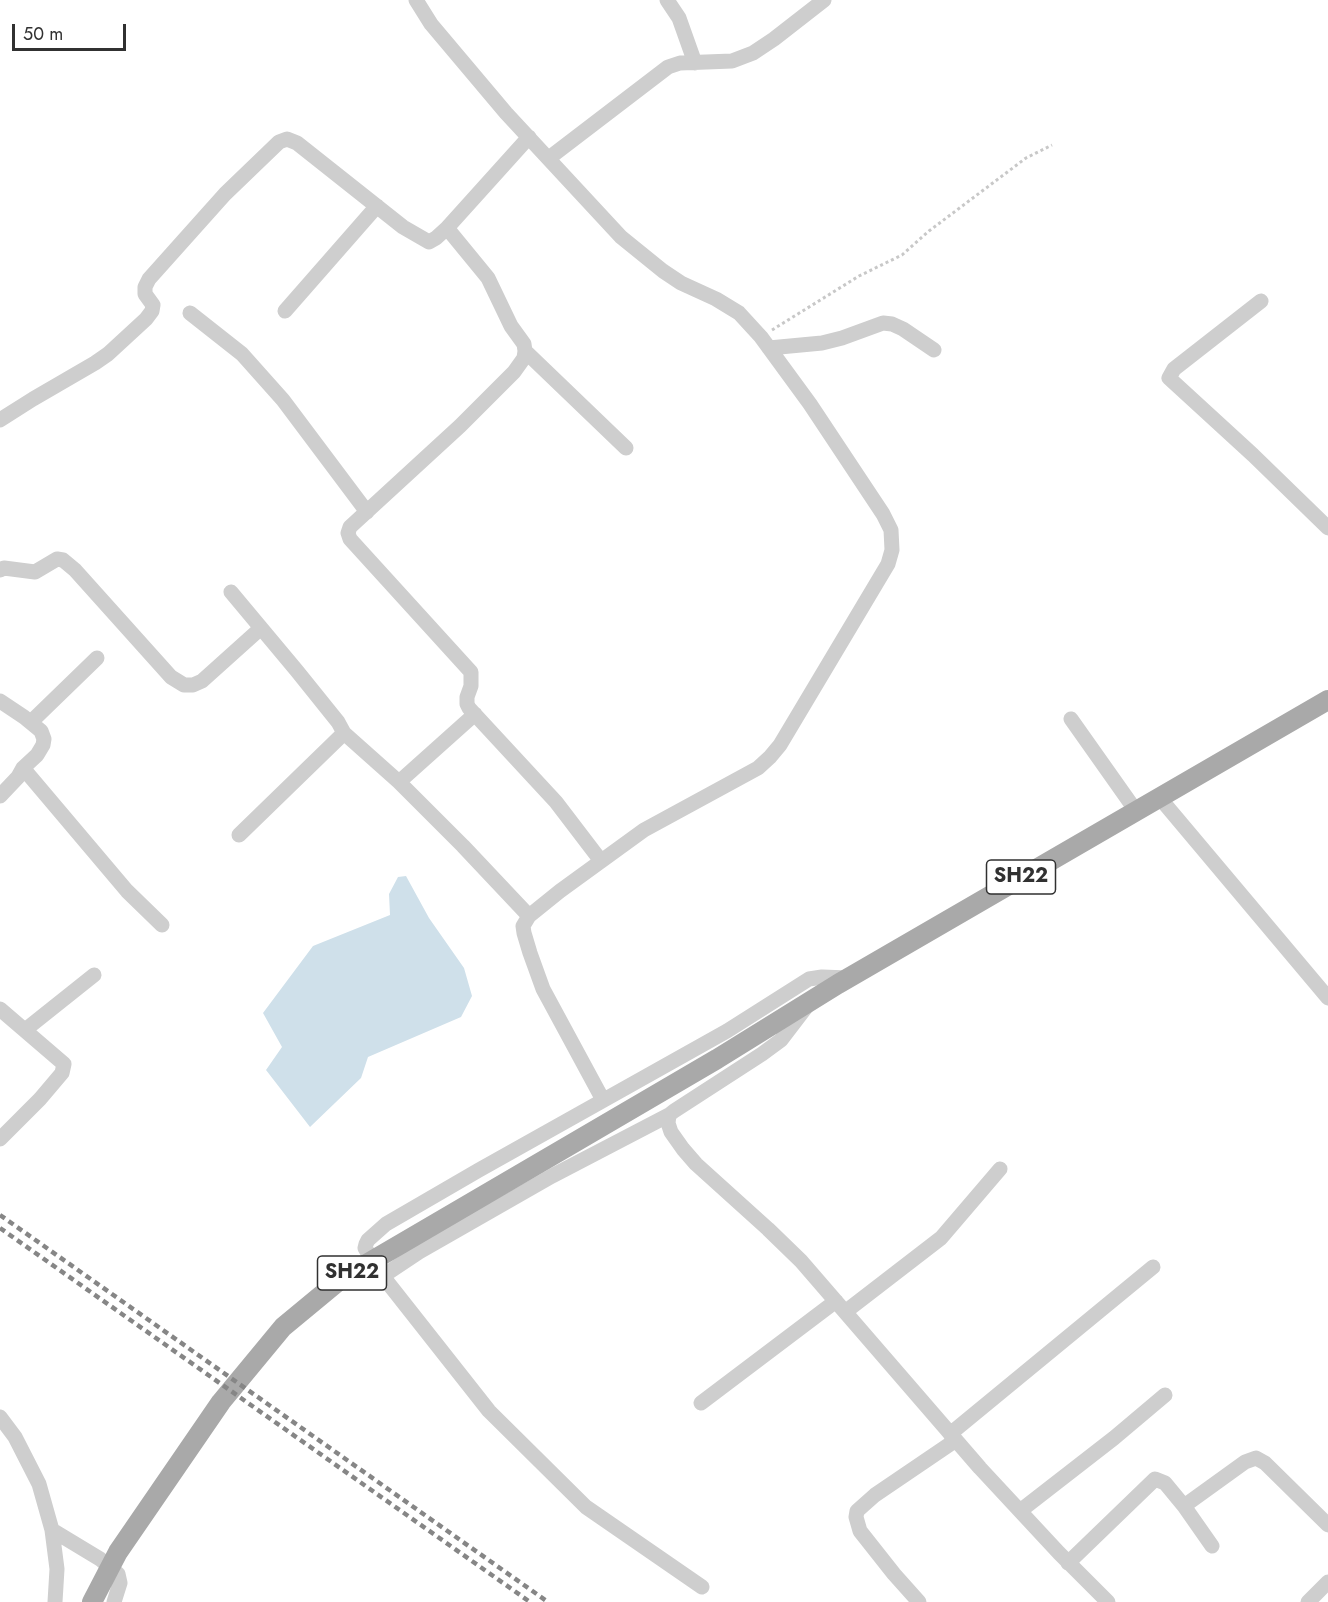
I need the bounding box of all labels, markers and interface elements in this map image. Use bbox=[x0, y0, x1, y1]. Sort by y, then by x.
scale bar bbox=[15, 12, 129, 50]
text: 50 m bbox=[23, 21, 63, 47]
road number: SH22 bbox=[986, 860, 1056, 894]
road number: SH22 bbox=[318, 1256, 386, 1290]

